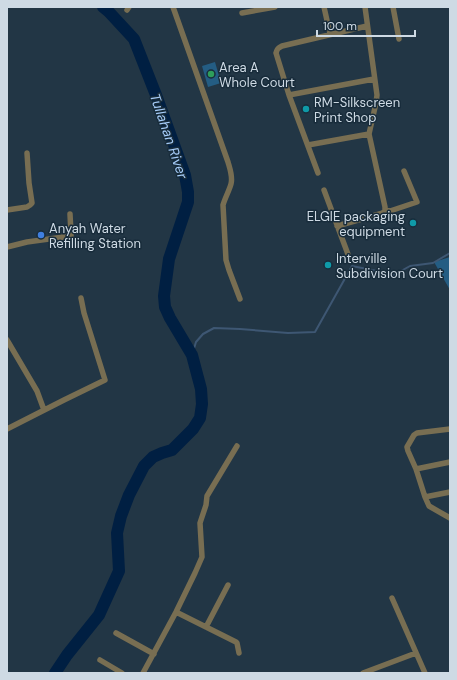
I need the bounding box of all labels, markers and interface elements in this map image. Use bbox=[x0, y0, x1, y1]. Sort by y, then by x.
scale bar bbox=[317, 12, 415, 38]
text: 100 m bbox=[323, 18, 357, 34]
place label: Area A Whole Court bbox=[219, 59, 295, 91]
marker: Area A Whole Court bbox=[206, 69, 216, 79]
water label: Tullahan River bbox=[146, 91, 192, 182]
place label: RM-Silkscreen Print Shop bbox=[314, 94, 400, 126]
marker: RM-Silkscreen Print Shop bbox=[301, 104, 311, 114]
place label: ELGIE packaging equipment bbox=[307, 208, 405, 240]
marker: ELGIE packaging equipment bbox=[408, 218, 418, 228]
place label: Anyah Water Refilling Station bbox=[49, 220, 141, 252]
marker: Anyah Water Refilling Station bbox=[36, 230, 46, 240]
place label: Interville Subdivision Court bbox=[336, 250, 443, 282]
marker: Interville Subdivision Court bbox=[323, 260, 333, 270]

